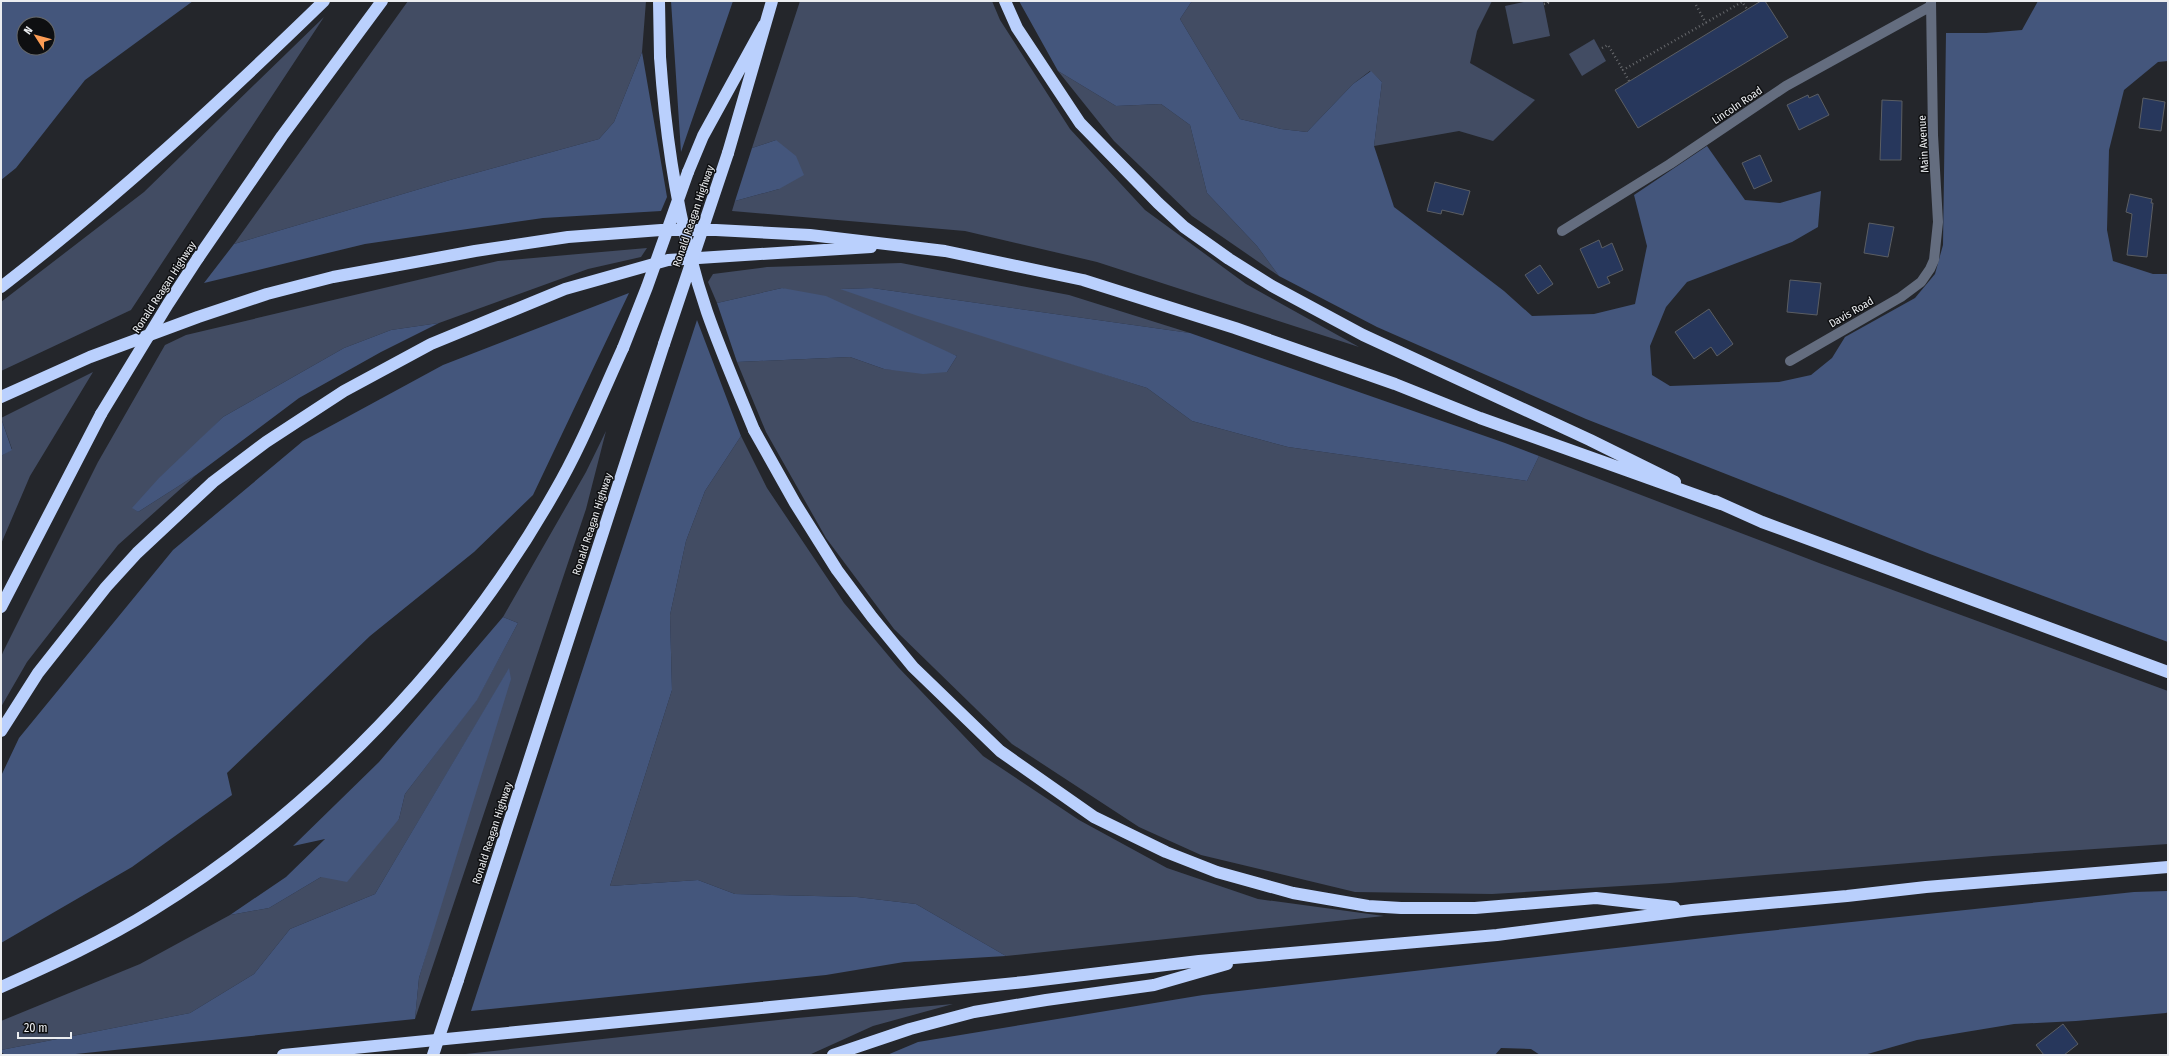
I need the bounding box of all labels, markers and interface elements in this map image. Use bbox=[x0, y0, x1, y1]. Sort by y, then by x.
north arrow bbox=[16, 16, 56, 56]
text: N bbox=[21, 24, 36, 37]
street label: Lincoln Road bbox=[1710, 84, 1765, 127]
street label: Main Avenue bbox=[1916, 115, 1931, 173]
street label: Ronald Reagan Highway bbox=[670, 163, 717, 269]
street label: Ronald Reagan Highway bbox=[130, 239, 199, 336]
street label: Davis Road bbox=[1827, 294, 1876, 330]
street label: Ronald Reagan Highway bbox=[570, 471, 615, 577]
street label: Ronald Reagan Highway bbox=[470, 780, 515, 886]
scale bar bbox=[18, 1014, 71, 1040]
text: 20 m bbox=[24, 1021, 48, 1035]

